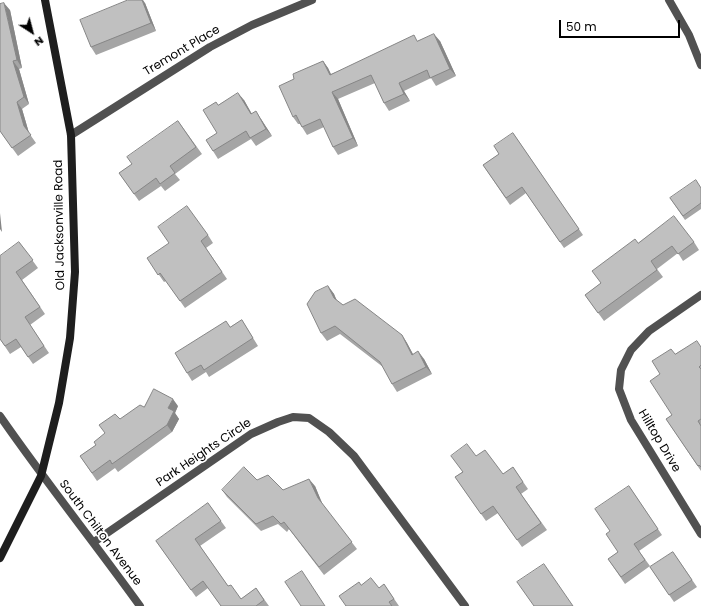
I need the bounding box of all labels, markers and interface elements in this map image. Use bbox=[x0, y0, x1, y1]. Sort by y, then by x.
north arrow bbox=[12, 12, 52, 52]
scale bar bbox=[561, 12, 682, 38]
text: 50 m bbox=[566, 18, 597, 35]
street label: Tremont Place bbox=[141, 23, 223, 79]
text: N bbox=[31, 33, 47, 51]
street label: Old Jacksonville Road bbox=[52, 160, 68, 290]
street label: Hilltop Drive bbox=[635, 407, 683, 475]
street label: Park Heights Circle bbox=[154, 416, 254, 490]
street label: South Chilton Avenue bbox=[56, 477, 144, 589]

